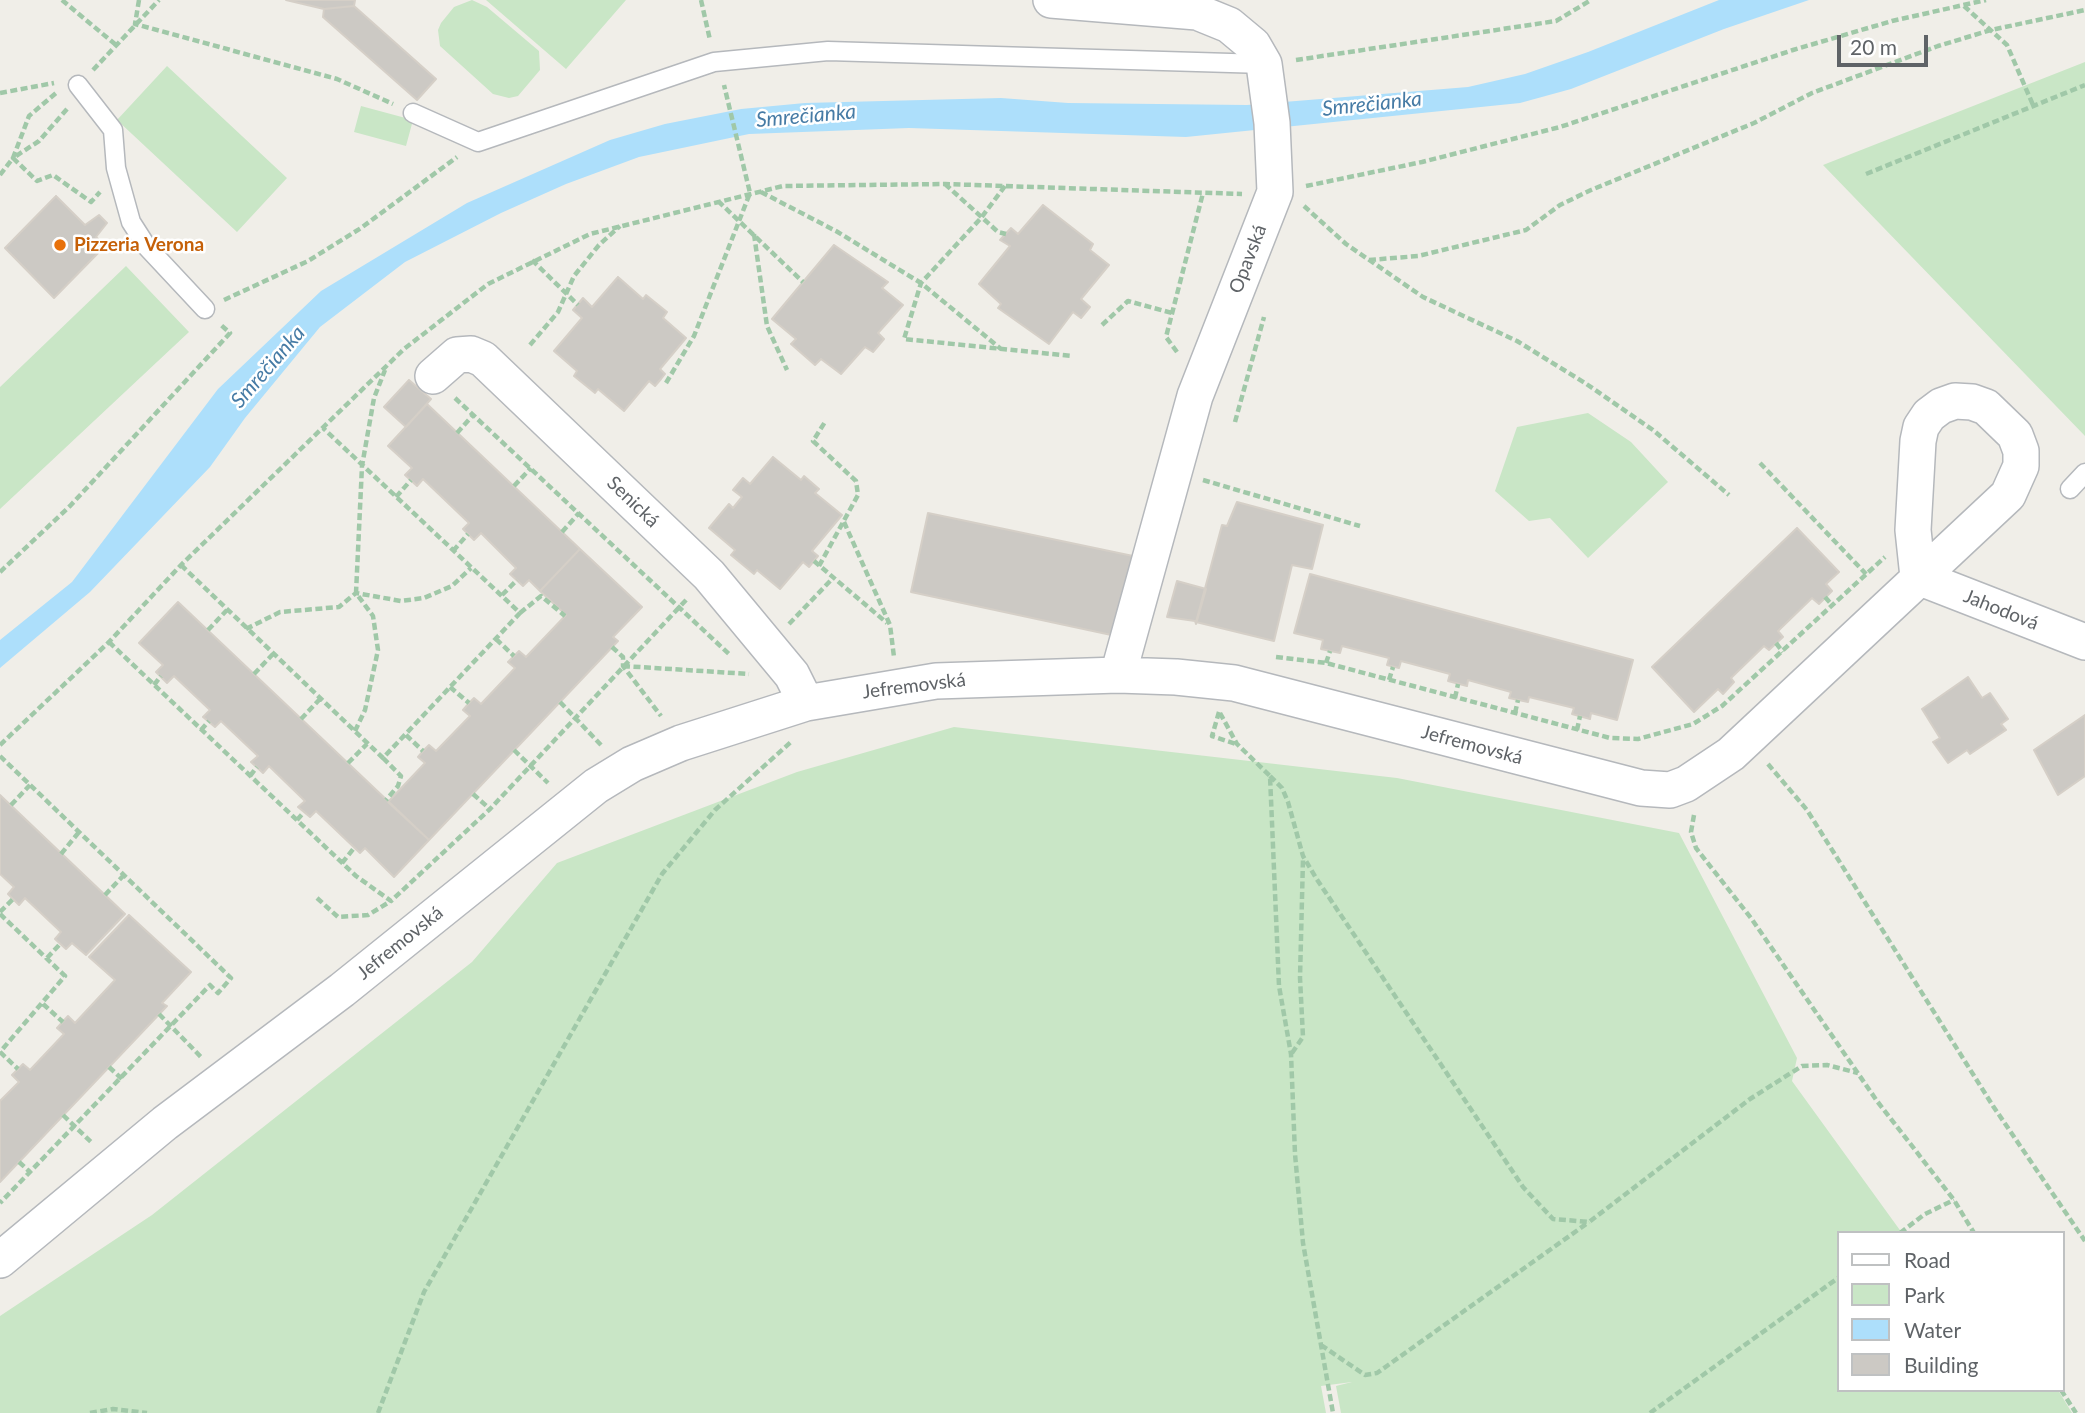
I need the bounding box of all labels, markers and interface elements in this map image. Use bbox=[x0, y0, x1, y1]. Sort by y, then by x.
scale bar bbox=[1840, 21, 1931, 65]
text: 20 m bbox=[1850, 34, 1897, 59]
water label: Smrečianka bbox=[1321, 86, 1423, 122]
water label: Smrečianka bbox=[755, 99, 857, 133]
street label: Opavská bbox=[1224, 221, 1272, 297]
place label: Pizzeria Verona bbox=[74, 234, 204, 256]
marker: Pizzeria Verona bbox=[52, 237, 68, 253]
water label: Smrečianka bbox=[226, 321, 310, 413]
street label: Senická bbox=[602, 472, 664, 532]
street label: Jahodová bbox=[1960, 585, 2042, 635]
street label: Jefremovská bbox=[861, 668, 967, 704]
street label: Jefremovská bbox=[1419, 721, 1525, 769]
street label: Jefremovská bbox=[352, 901, 448, 985]
legend bbox=[1836, 1231, 2064, 1392]
text: Road bbox=[1904, 1247, 1951, 1272]
text: Park bbox=[1904, 1282, 1945, 1307]
text: Water bbox=[1904, 1317, 1961, 1342]
text: Building bbox=[1904, 1352, 1979, 1377]

